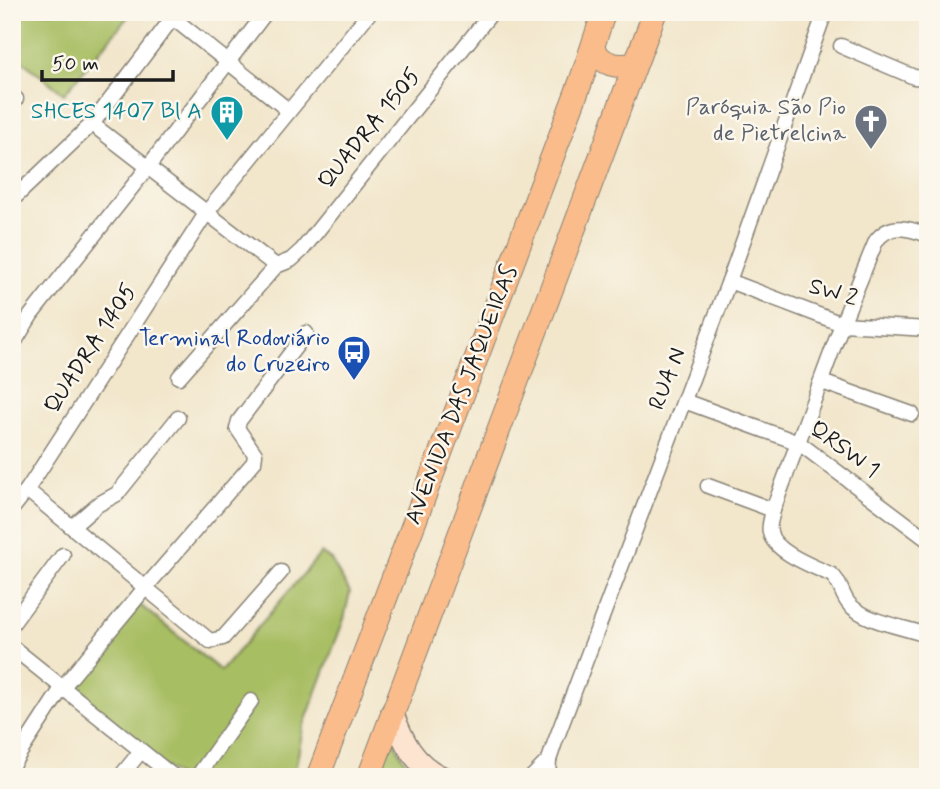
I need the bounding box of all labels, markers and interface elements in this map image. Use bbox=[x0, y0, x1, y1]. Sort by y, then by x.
scale bar bbox=[42, 38, 173, 82]
text: 50 m bbox=[52, 50, 99, 78]
street label: QUADRA 1505 bbox=[312, 62, 428, 196]
building icon: SHCES 1407 Bl A bbox=[208, 93, 246, 142]
place label: Paróquia São Pio de Pietrelcina bbox=[686, 93, 846, 149]
place label: SHCES 1407 Bl A bbox=[31, 97, 202, 127]
church icon: Paróquia São Pio de Pietrelcina bbox=[852, 102, 890, 151]
street label: AVENIDA DAS JAQUEIRAS bbox=[399, 261, 526, 529]
street label: SW 2 bbox=[805, 272, 861, 314]
street label: QUADRA 1405 bbox=[38, 278, 144, 420]
place label: Terminal Rodoviário do Cruzeiro bbox=[139, 324, 330, 380]
bus stop icon: Terminal Rodoviário do Cruzeiro bbox=[335, 333, 373, 382]
street label: RUA N bbox=[642, 344, 694, 414]
street label: QRSW 1 bbox=[803, 414, 885, 486]

